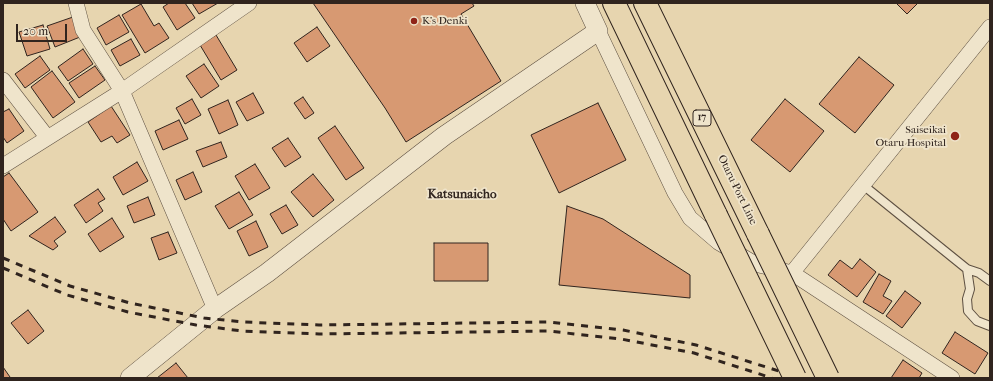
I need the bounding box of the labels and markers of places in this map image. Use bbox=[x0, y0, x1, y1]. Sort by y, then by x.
place label: K's Denki bbox=[422, 14, 468, 28]
marker: K's Denki bbox=[409, 16, 419, 26]
place label: Saiseikai Otaru Hospital bbox=[876, 123, 946, 149]
marker: Saiseikai Otaru Hospital bbox=[949, 130, 961, 142]

